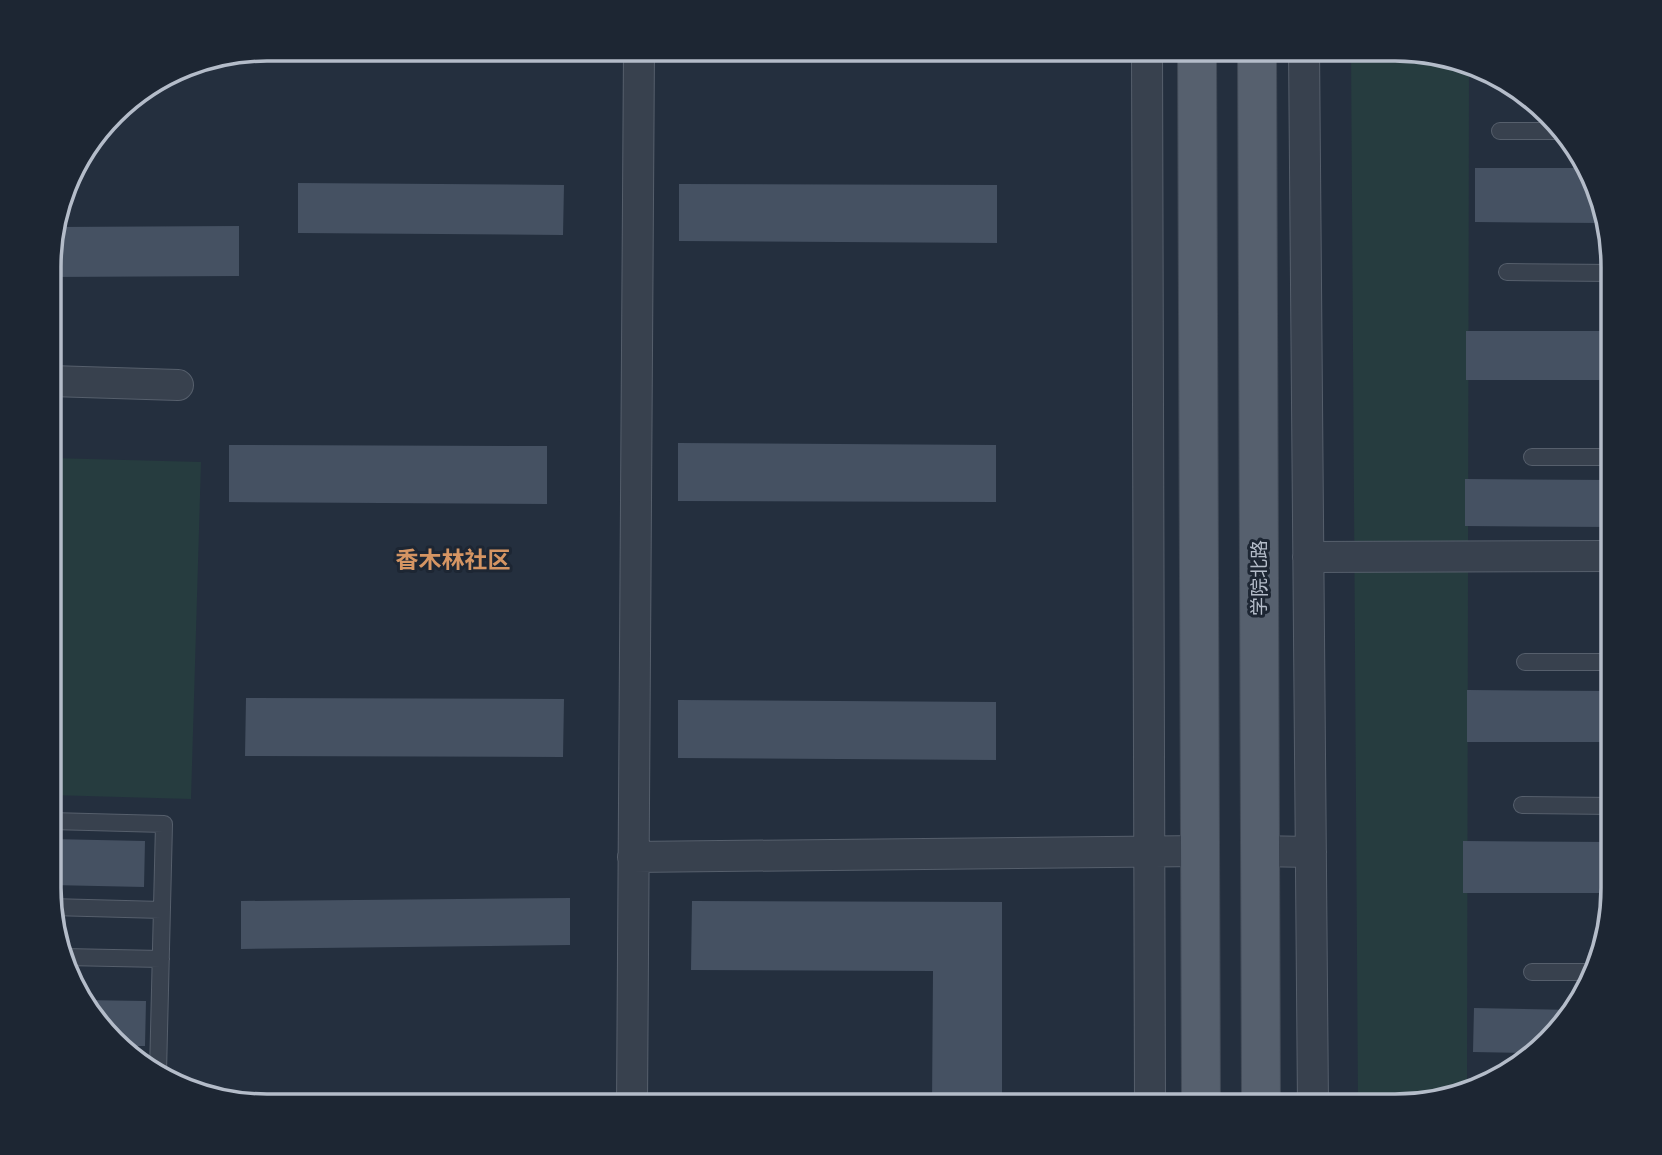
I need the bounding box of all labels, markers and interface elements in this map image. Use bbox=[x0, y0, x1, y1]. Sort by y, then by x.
street label: 学院北路 bbox=[1248, 540, 1270, 616]
district label: 香木林社区 bbox=[396, 546, 511, 573]

